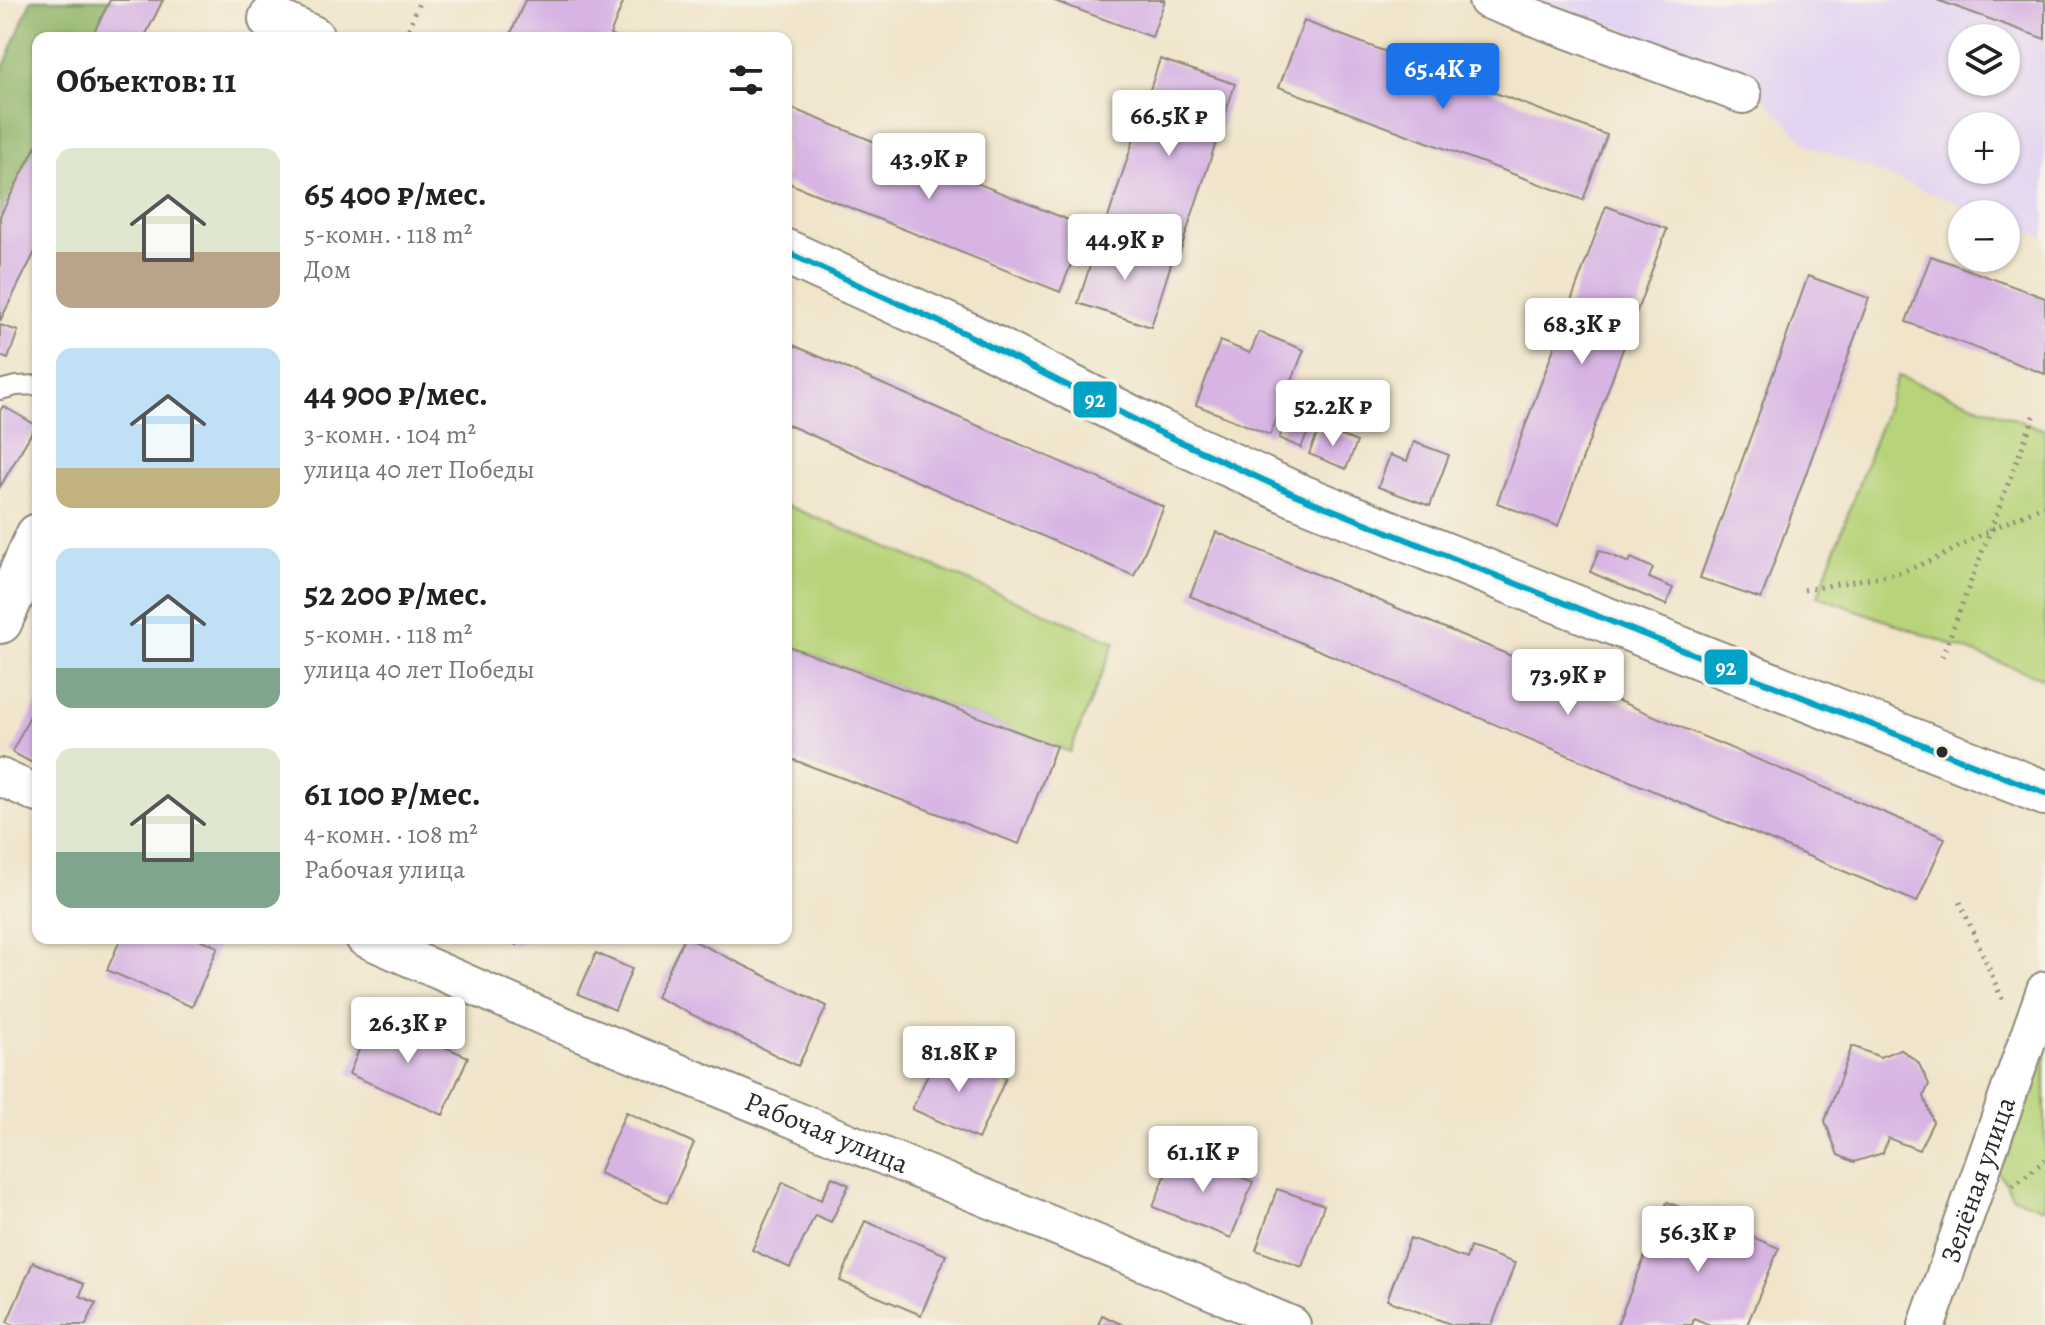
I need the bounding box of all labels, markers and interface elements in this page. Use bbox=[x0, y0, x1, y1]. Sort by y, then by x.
map controls bbox=[1948, 24, 2020, 272]
button: layers bbox=[1948, 24, 2020, 96]
pin: 65.4K ₽ bbox=[1369, 43, 1517, 111]
text: 65.4K ₽ bbox=[1404, 51, 1482, 86]
text: Объектов: 11 bbox=[56, 57, 236, 104]
icon: filters bbox=[724, 58, 768, 102]
pin: 66.5K ₽ bbox=[1095, 90, 1243, 158]
text: 66.5K ₽ bbox=[1130, 98, 1208, 133]
button: + bbox=[1948, 112, 2020, 184]
pin: 43.9K ₽ bbox=[855, 133, 1003, 201]
text: 43.9K ₽ bbox=[890, 141, 968, 176]
text: 65 400 ₽/мес. bbox=[304, 170, 487, 217]
icon: home bbox=[120, 180, 216, 276]
button: − bbox=[1948, 200, 2020, 272]
pin: 44.9K ₽ bbox=[1051, 214, 1199, 282]
text: 5-комн. · 118 m² bbox=[304, 217, 472, 252]
text: 44.9K ₽ bbox=[1086, 222, 1164, 257]
text: Дом bbox=[304, 252, 351, 287]
pin: 68.3K ₽ bbox=[1508, 298, 1656, 366]
text: 68.3K ₽ bbox=[1543, 306, 1621, 341]
text: 44 900 ₽/мес. bbox=[304, 370, 488, 417]
icon: home bbox=[120, 380, 216, 476]
line badge: 92 bbox=[1072, 380, 1118, 419]
pin: 52.2K ₽ bbox=[1259, 380, 1407, 448]
text: 92 bbox=[1085, 385, 1106, 415]
text: 52.2K ₽ bbox=[1294, 388, 1372, 423]
text: 3-комн. · 104 m² bbox=[304, 417, 476, 452]
text: улица 40 лет Победы bbox=[304, 452, 535, 487]
text: 52 200 ₽/мес. bbox=[304, 570, 488, 617]
icon: home bbox=[120, 580, 216, 676]
text: 5-комн. · 118 m² bbox=[304, 617, 472, 652]
line badge: 92 bbox=[1703, 648, 1749, 686]
pin: 73.9K ₽ bbox=[1494, 649, 1642, 717]
text: улица 40 лет Победы bbox=[304, 652, 535, 687]
text: 92 bbox=[1716, 653, 1737, 683]
text: 73.9K ₽ bbox=[1530, 657, 1606, 692]
unlabelled marker bbox=[1934, 744, 1950, 760]
text: 61 100 ₽/мес. bbox=[304, 770, 481, 817]
icon: home bbox=[120, 780, 216, 876]
text: 4-комн. · 108 m² bbox=[304, 817, 478, 852]
text: Рабочая улица bbox=[304, 852, 465, 887]
pin: 26.3K ₽ bbox=[334, 997, 482, 1065]
text: 26.3K ₽ bbox=[369, 1005, 447, 1040]
pin: 81.8K ₽ bbox=[885, 1026, 1033, 1094]
text: 81.8K ₽ bbox=[921, 1034, 997, 1069]
street label: Рабочая улица bbox=[739, 1082, 914, 1183]
street label: Зелёная улица bbox=[1931, 1091, 2025, 1268]
pin: 61.1K ₽ bbox=[1129, 1126, 1277, 1194]
text: 61.1K ₽ bbox=[1167, 1134, 1239, 1169]
pin: 56.3K ₽ bbox=[1624, 1206, 1772, 1274]
text: 56.3K ₽ bbox=[1660, 1214, 1736, 1249]

